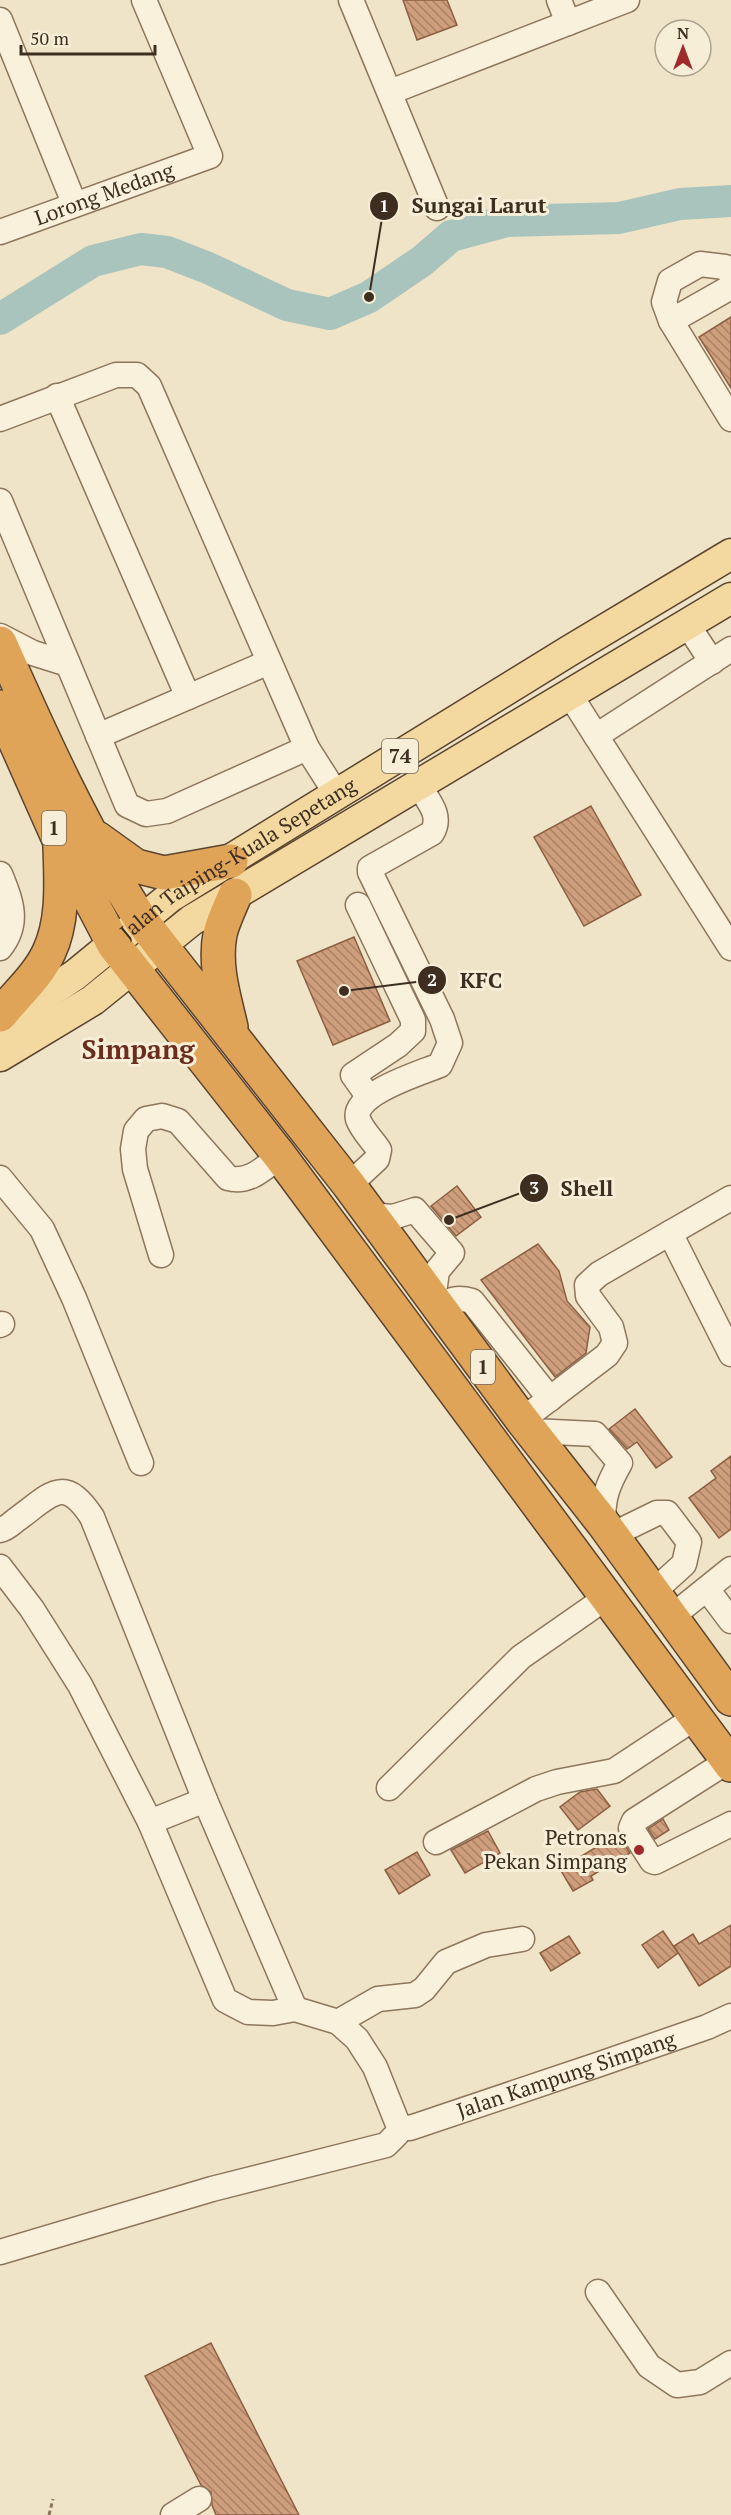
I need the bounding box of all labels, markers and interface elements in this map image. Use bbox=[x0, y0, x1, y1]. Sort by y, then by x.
scale bar bbox=[21, 18, 154, 56]
north arrow bbox=[653, 18, 713, 78]
text: N bbox=[677, 22, 689, 44]
text: 50 m bbox=[30, 26, 70, 50]
street label: Lorong Medang bbox=[31, 155, 178, 231]
callout: Sungai Larut bbox=[369, 186, 558, 226]
text: Sungai Larut bbox=[411, 190, 547, 219]
text: 1 bbox=[379, 193, 389, 217]
road number: 74 bbox=[382, 739, 418, 773]
street label: Jalan Taiping-Kuala Sepetang bbox=[114, 770, 362, 945]
road number: 1 bbox=[42, 811, 66, 845]
callout: KFC bbox=[417, 960, 514, 1000]
text: KFC bbox=[460, 965, 502, 994]
text: 2 bbox=[427, 967, 437, 991]
district label: Simpang bbox=[81, 1031, 195, 1067]
callout: Shell bbox=[519, 1168, 626, 1208]
text: Shell bbox=[561, 1173, 613, 1202]
text: 3 bbox=[529, 1175, 539, 1199]
road number: 1 bbox=[471, 1350, 495, 1384]
place label: Petronas Pekan Simpang bbox=[484, 1823, 628, 1875]
marker: Petronas Pekan Simpang bbox=[632, 1843, 646, 1857]
street label: Jalan Kampung Simpang bbox=[453, 2024, 680, 2124]

